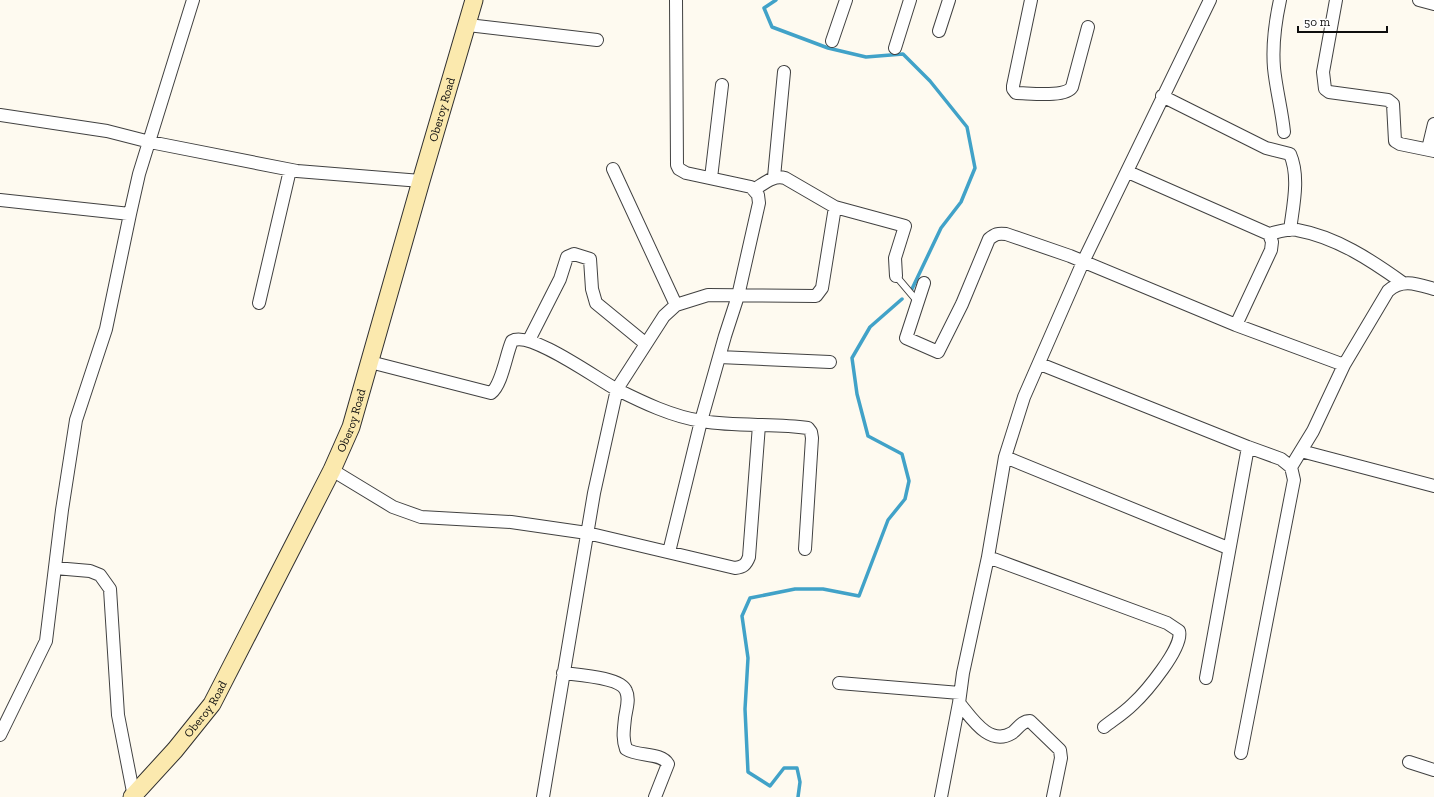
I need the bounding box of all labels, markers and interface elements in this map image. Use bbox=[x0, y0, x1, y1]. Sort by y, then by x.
scale bar bbox=[1298, 8, 1387, 34]
text: 50 m bbox=[1304, 15, 1331, 29]
street label: Oberoy Road bbox=[426, 75, 458, 143]
street label: Oberoy Road bbox=[334, 387, 369, 454]
street label: Oberoy Road bbox=[181, 678, 230, 740]

